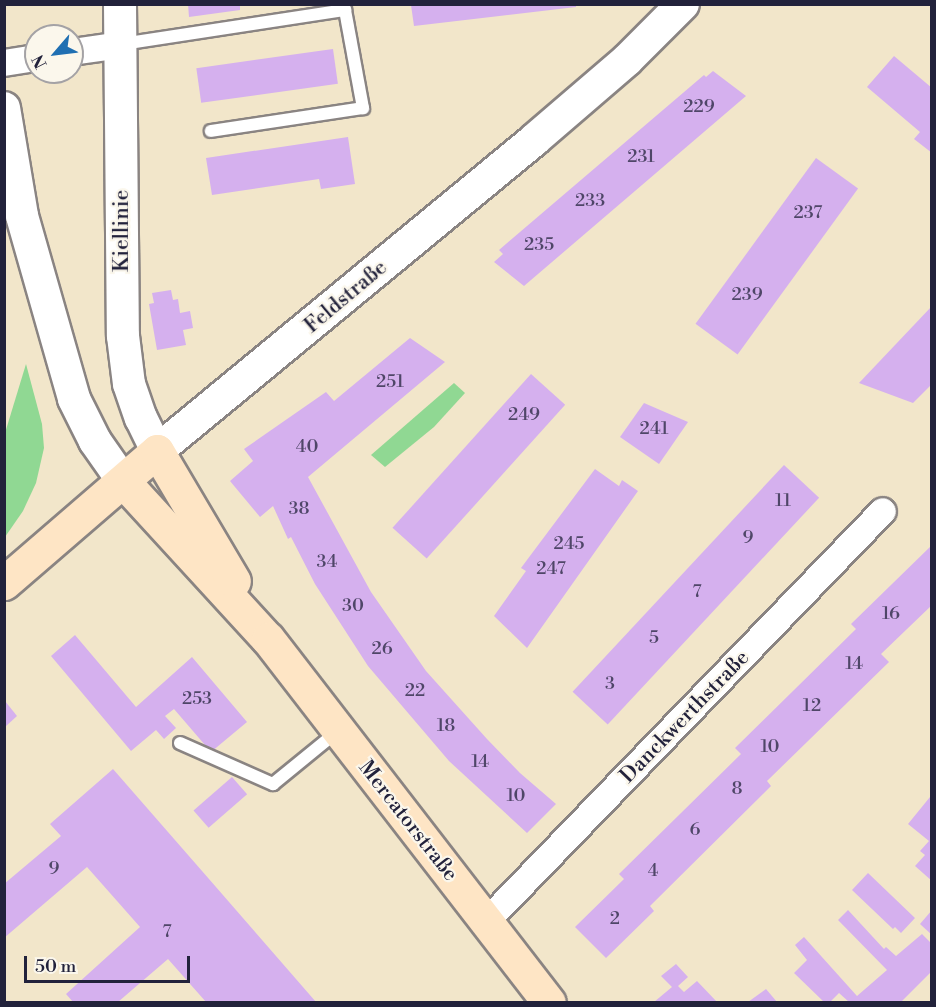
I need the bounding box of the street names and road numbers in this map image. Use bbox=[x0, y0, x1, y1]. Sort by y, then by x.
street label: Kiellinie bbox=[109, 190, 135, 272]
street label: Feldstraße bbox=[300, 255, 392, 339]
street label: Danckwerthstraße bbox=[615, 645, 755, 789]
street label: Mercatorstraße bbox=[353, 756, 463, 886]

